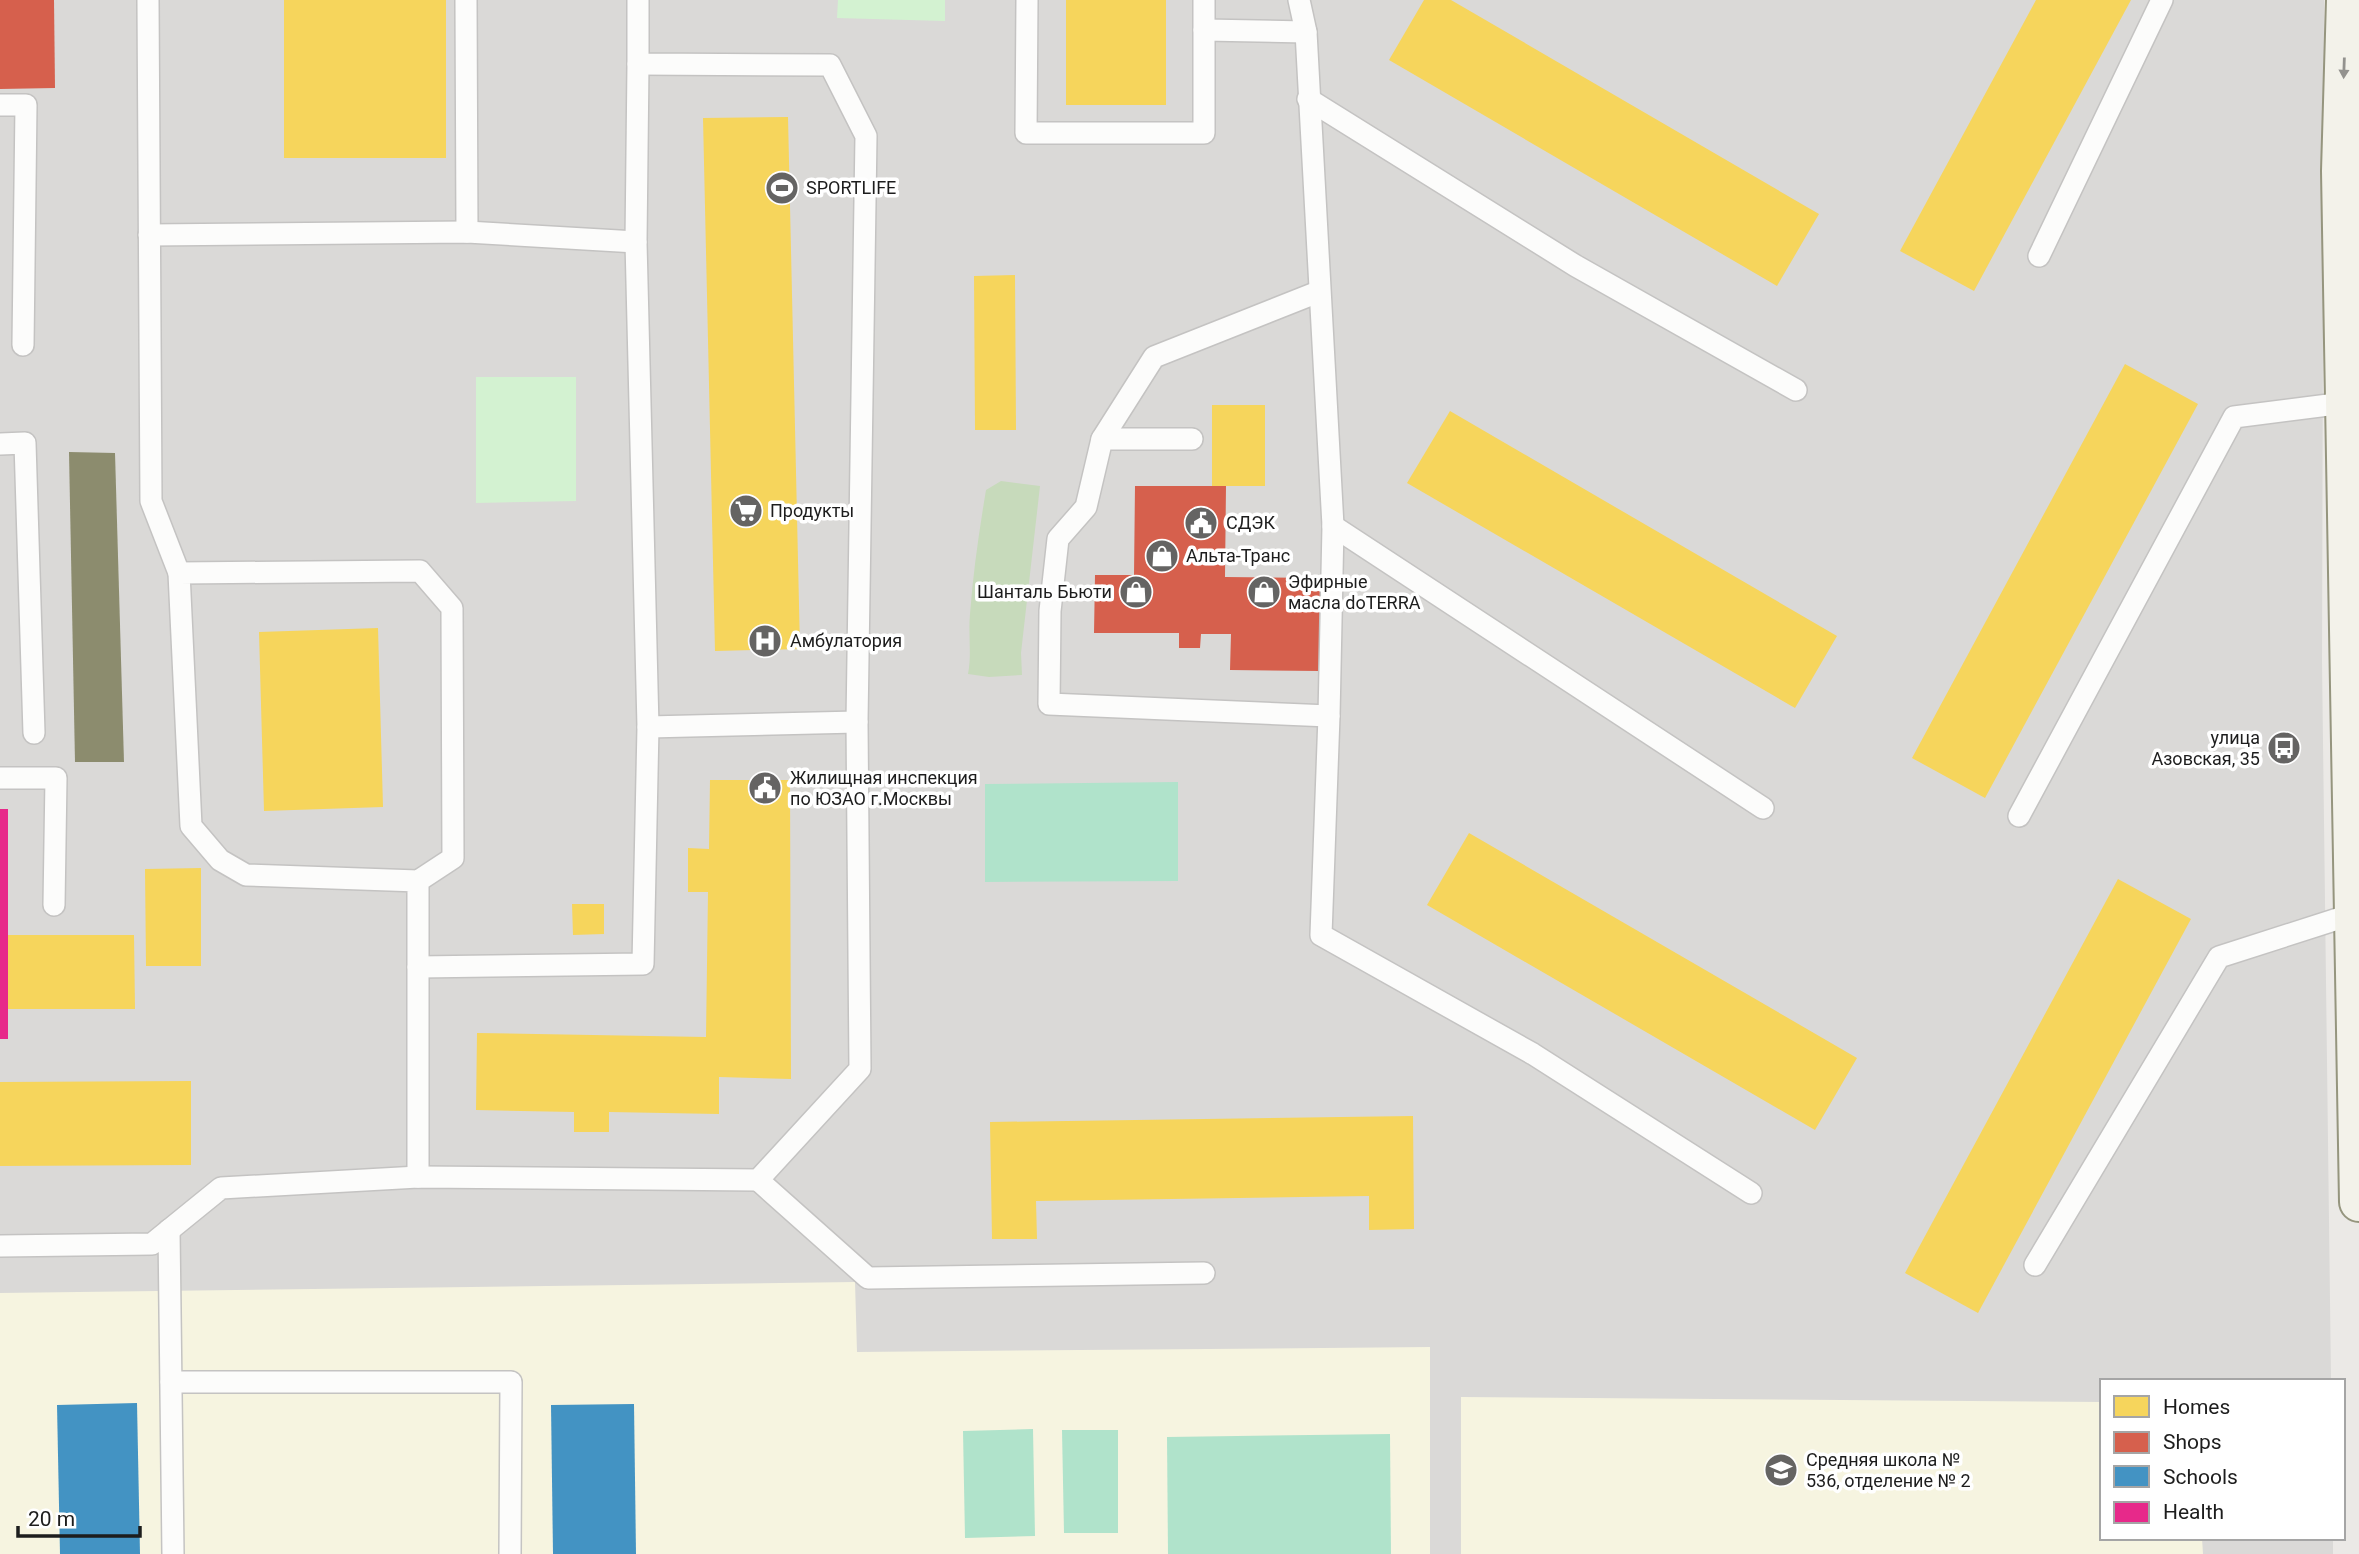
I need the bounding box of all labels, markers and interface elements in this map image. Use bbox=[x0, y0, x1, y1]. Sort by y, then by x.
one-way arrow bbox=[2338, 57, 2350, 79]
sports icon: SPORTLIFE bbox=[763, 169, 801, 207]
place label: SPORTLIFE bbox=[806, 177, 896, 198]
supermarket icon: Продукты bbox=[727, 492, 765, 530]
place label: Продукты bbox=[770, 500, 854, 521]
public building icon: СДЭК bbox=[1182, 504, 1220, 542]
place label: СДЭК bbox=[1226, 512, 1275, 533]
shop icon: Альта-Транс bbox=[1143, 537, 1181, 575]
place label: Альта-Транс bbox=[1186, 545, 1290, 566]
place label: Эфирные масла doTERRA bbox=[1288, 571, 1421, 613]
shop icon: Шанталь Бьюти bbox=[1117, 573, 1155, 611]
shop icon: Эфирные масла doTERRA bbox=[1245, 573, 1283, 611]
place label: Шанталь Бьюти bbox=[977, 581, 1112, 602]
hospital icon: Амбулатория bbox=[746, 622, 784, 660]
place label: Амбулатория bbox=[790, 630, 902, 651]
place label: улица Азовская, 35 bbox=[2151, 727, 2260, 769]
bus stop icon: улица Азовская, 35 bbox=[2265, 729, 2303, 767]
place label: Жилищная инспекция по ЮЗАО г.Москвы bbox=[790, 767, 978, 809]
public building icon: Жилищная инспекция по ЮЗАО г.Москвы bbox=[746, 769, 784, 807]
legend bbox=[2100, 1379, 2345, 1540]
text: Homes bbox=[2163, 1395, 2230, 1419]
text: Shops bbox=[2163, 1430, 2222, 1454]
place label: Средняя школа № 536, отделение № 2 bbox=[1806, 1449, 1971, 1491]
school or university icon: Средняя школа № 536, отделение № 2 bbox=[1762, 1451, 1800, 1489]
text: Schools bbox=[2163, 1465, 2238, 1489]
scale bar bbox=[18, 1494, 140, 1538]
text: Health bbox=[2163, 1500, 2224, 1524]
text: 20 m bbox=[28, 1507, 75, 1531]

